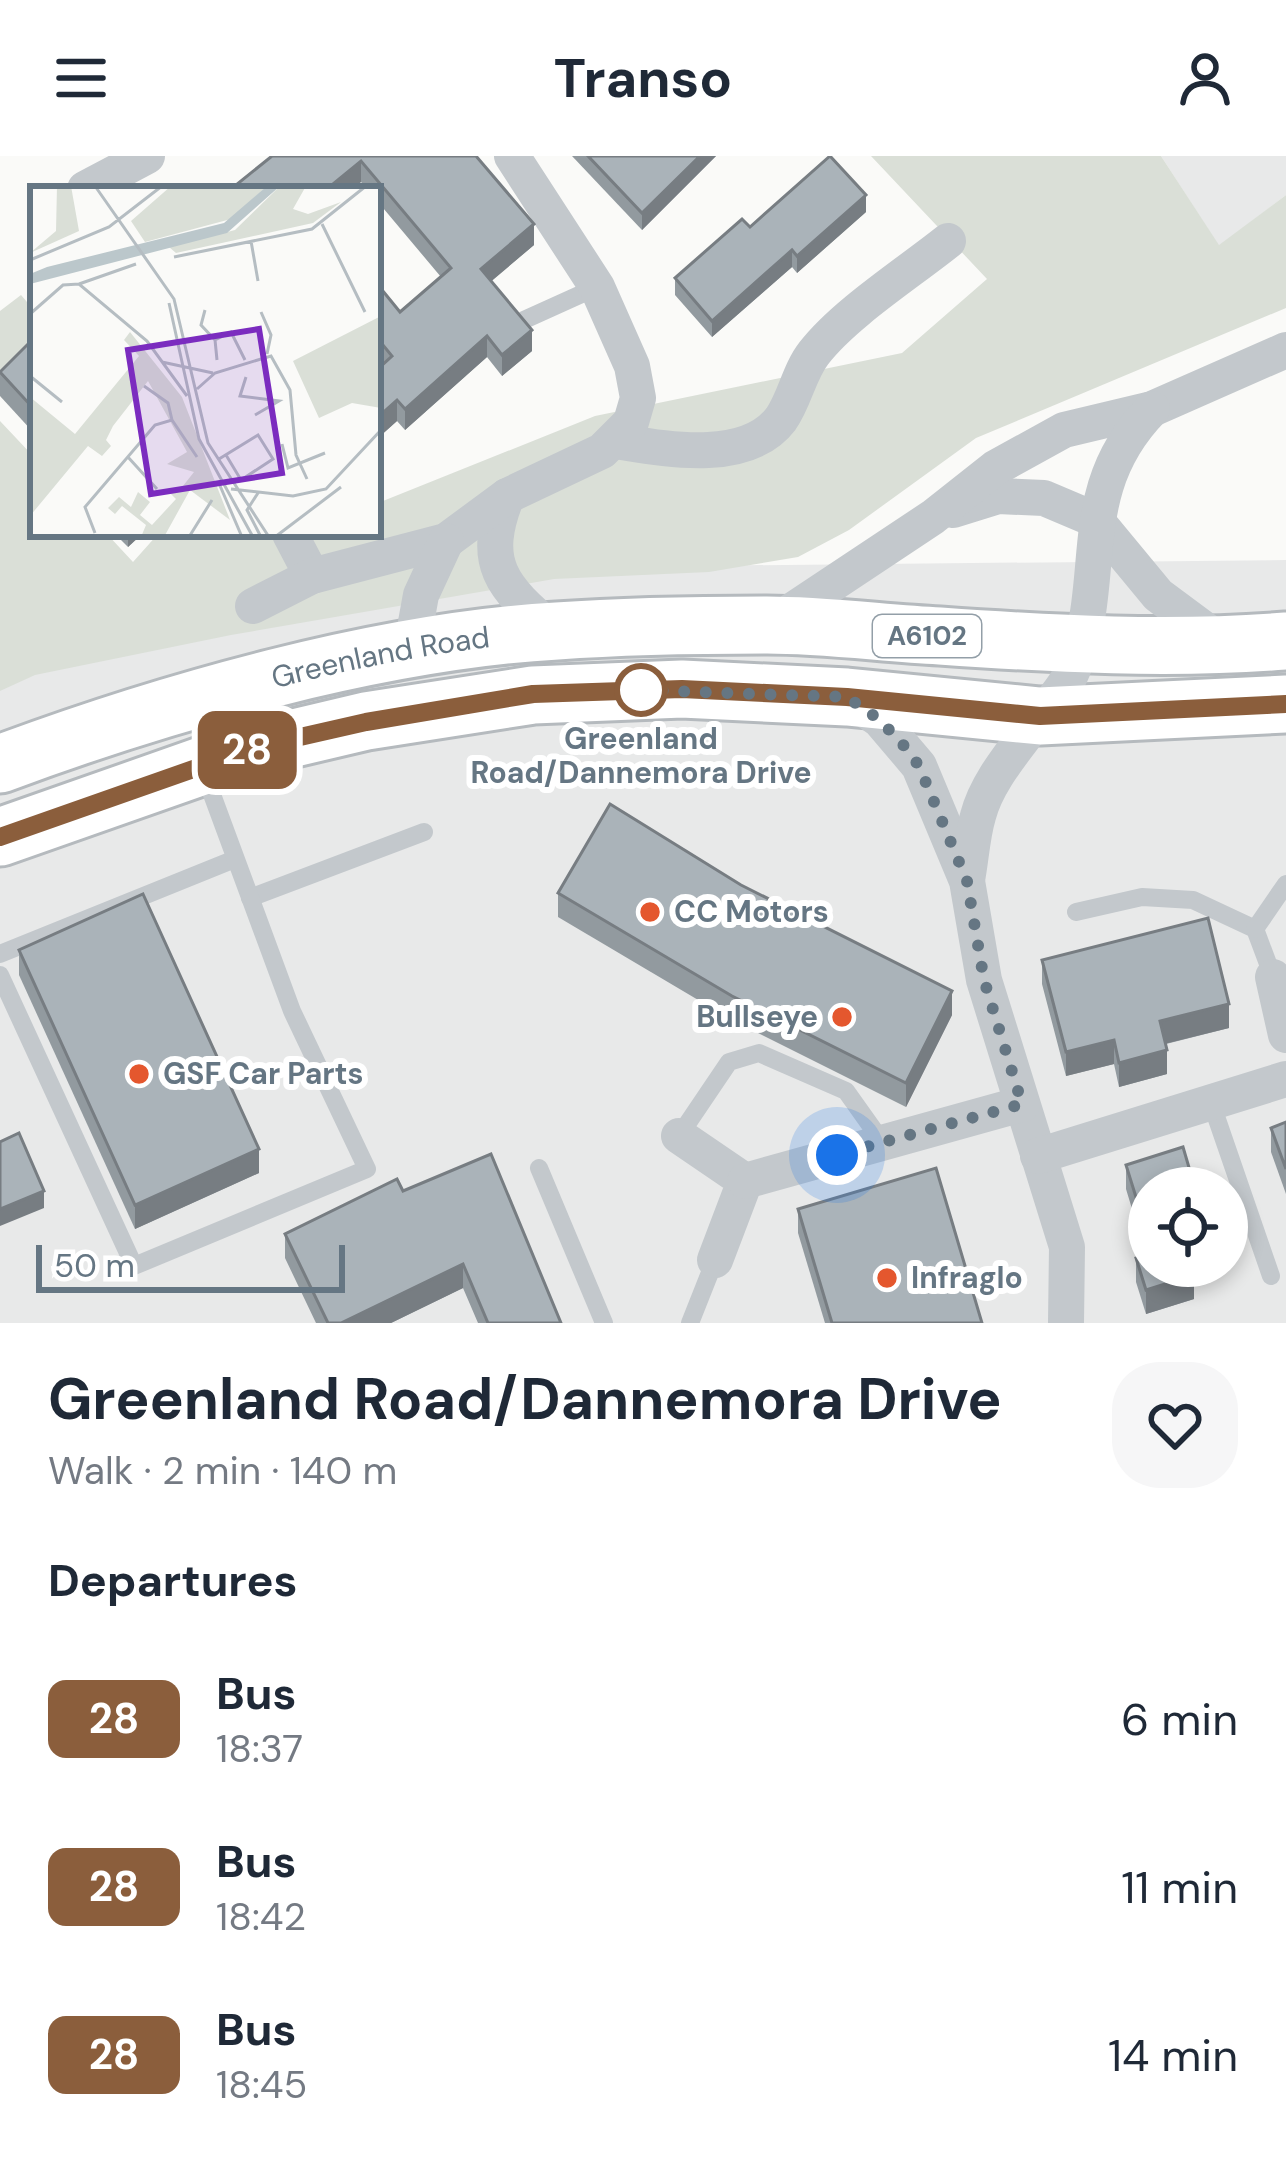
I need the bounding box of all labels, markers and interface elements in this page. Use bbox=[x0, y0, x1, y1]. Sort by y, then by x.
text: Transo bbox=[554, 43, 732, 114]
icon: menu bbox=[48, 45, 114, 111]
icon: person bbox=[1172, 45, 1238, 111]
inset map bbox=[30, 186, 381, 537]
road number: A6102 bbox=[873, 615, 981, 657]
street label: Greenland Road bbox=[267, 617, 492, 697]
marker: Greenland Road/Dannemora Drive bbox=[616, 665, 666, 715]
line badge: 28 bbox=[193, 711, 301, 789]
place label: Greenland Road/Dannemora Drive bbox=[470, 719, 812, 792]
text: 28 bbox=[222, 722, 272, 777]
place label: CC Motors bbox=[674, 892, 829, 931]
marker: CC Motors bbox=[637, 899, 663, 925]
place label: Bullseye bbox=[696, 997, 818, 1036]
marker: Bullseye bbox=[829, 1004, 855, 1030]
place label: GSF Car Parts bbox=[163, 1054, 363, 1093]
marker: GSF Car Parts bbox=[126, 1061, 152, 1087]
your location bbox=[807, 1125, 867, 1185]
map controls bbox=[1128, 1167, 1248, 1287]
button: locate bbox=[1128, 1167, 1248, 1287]
scale bar bbox=[36, 1239, 345, 1292]
text: 50 m bbox=[54, 1244, 135, 1287]
place label: Infraglo bbox=[911, 1258, 1023, 1297]
marker: Infraglo bbox=[874, 1265, 900, 1291]
text: Greenland Road/Dannemora Drive bbox=[48, 1362, 1002, 1437]
button: heart bbox=[1112, 1362, 1238, 1488]
text: Walk · 2 min · 140 m bbox=[48, 1445, 397, 1496]
text: Departures bbox=[48, 1551, 297, 1610]
text: Bus bbox=[216, 1664, 296, 1723]
text: 6 min bbox=[1121, 1690, 1238, 1749]
text: 28 bbox=[89, 1691, 139, 1746]
text: 18:37 bbox=[216, 1723, 303, 1774]
text: Bus bbox=[216, 1832, 296, 1891]
text: 11 min bbox=[1121, 1858, 1238, 1917]
text: 28 bbox=[89, 1859, 139, 1914]
text: 18:42 bbox=[216, 1891, 306, 1942]
text: Bus bbox=[216, 2000, 296, 2059]
text: 14 min bbox=[1108, 2026, 1238, 2085]
text: 28 bbox=[89, 2027, 139, 2082]
text: 18:45 bbox=[216, 2059, 307, 2110]

